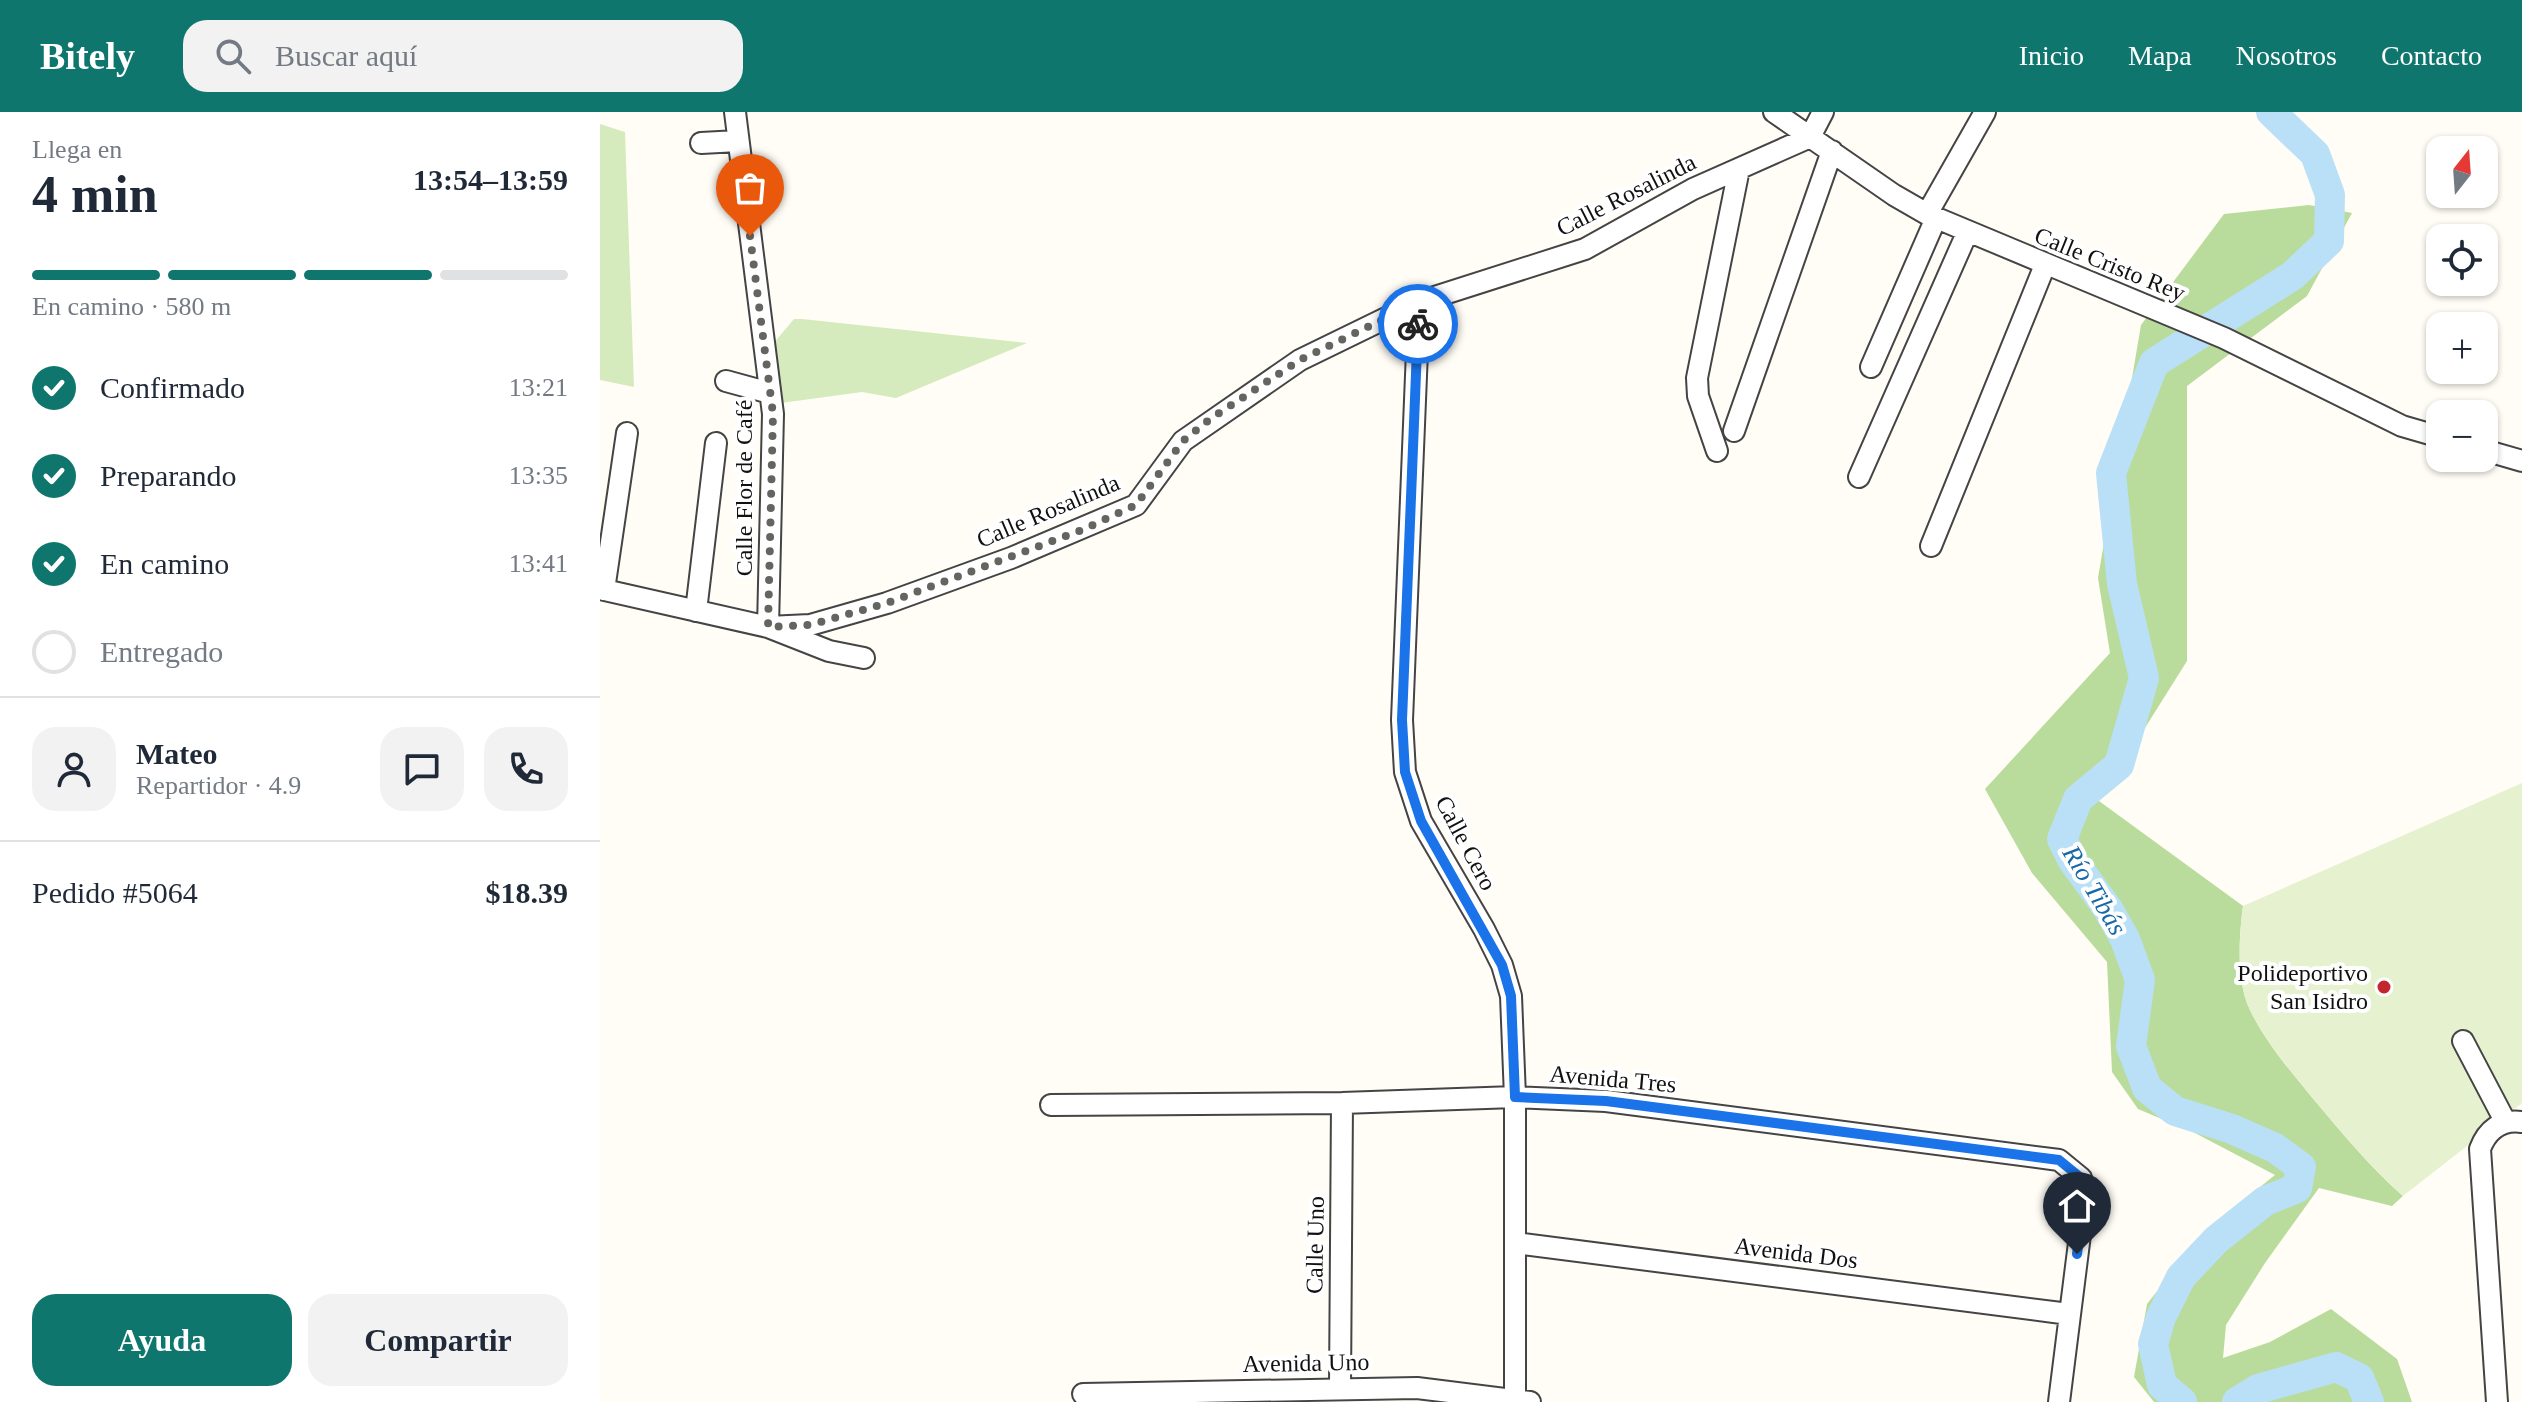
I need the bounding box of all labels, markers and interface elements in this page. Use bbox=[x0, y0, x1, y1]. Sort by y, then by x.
search box bbox=[183, 20, 743, 92]
icon: search bbox=[211, 34, 255, 78]
text: Bitely bbox=[40, 35, 135, 77]
text: Buscar aquí bbox=[275, 39, 417, 72]
text: Inicio bbox=[2019, 40, 2084, 71]
text: Mapa bbox=[2128, 40, 2192, 71]
text: Nosotros bbox=[2236, 40, 2337, 71]
text: Contacto bbox=[2381, 40, 2482, 71]
text: Llega en bbox=[32, 135, 122, 164]
north arrow bbox=[2426, 136, 2498, 208]
map controls bbox=[2426, 136, 2498, 472]
street label: Calle Rosalinda bbox=[1552, 149, 1700, 241]
pin bbox=[716, 154, 784, 236]
text: 13:54–13:59 bbox=[413, 163, 568, 196]
text: 4 min bbox=[32, 166, 158, 223]
icon: bag bbox=[728, 166, 772, 210]
street label: Calle Cristo Rey bbox=[2031, 222, 2189, 306]
button: locate bbox=[2426, 224, 2498, 296]
courier bbox=[1378, 284, 1458, 364]
text: En camino · 580 m bbox=[32, 292, 231, 321]
icon: bike bbox=[1396, 302, 1440, 346]
button: + bbox=[2426, 312, 2498, 384]
icon: check bbox=[32, 366, 76, 410]
text: Confirmado bbox=[100, 371, 245, 404]
text: 13:21 bbox=[509, 373, 568, 402]
street label: Calle Flor de Café bbox=[731, 400, 757, 576]
button: − bbox=[2426, 400, 2498, 472]
icon: check bbox=[32, 454, 76, 498]
text: Preparando bbox=[100, 459, 237, 492]
text: 13:35 bbox=[509, 461, 568, 490]
street label: Calle Rosalinda bbox=[973, 469, 1124, 553]
icon: check bbox=[32, 542, 76, 586]
text: En camino bbox=[100, 547, 229, 580]
text: 13:41 bbox=[509, 549, 568, 578]
text: Entregado bbox=[100, 635, 223, 668]
button: person bbox=[32, 727, 116, 811]
button: chat bbox=[380, 727, 464, 811]
button: phone bbox=[484, 727, 568, 811]
text: Mateo bbox=[136, 737, 218, 770]
text: Repartidor · 4.9 bbox=[136, 771, 301, 800]
street label: Calle Cero bbox=[1430, 791, 1502, 895]
water label: Río Tibás bbox=[2056, 840, 2132, 940]
text: Pedido #5064 bbox=[32, 876, 198, 909]
text: $18.39 bbox=[486, 876, 568, 909]
place label: Polideportivo San Isidro bbox=[2237, 960, 2368, 1014]
marker: Polideportivo San Isidro bbox=[2375, 978, 2393, 996]
street label: Avenida Tres bbox=[1549, 1061, 1677, 1097]
pin bbox=[2043, 1172, 2111, 1254]
icon: home bbox=[2055, 1184, 2099, 1228]
street label: Calle Uno bbox=[1301, 1196, 1329, 1294]
street label: Avenida Dos bbox=[1733, 1233, 1859, 1273]
button: Ayuda bbox=[32, 1294, 292, 1386]
button: Compartir bbox=[308, 1294, 568, 1386]
street label: Avenida Uno bbox=[1242, 1349, 1370, 1377]

